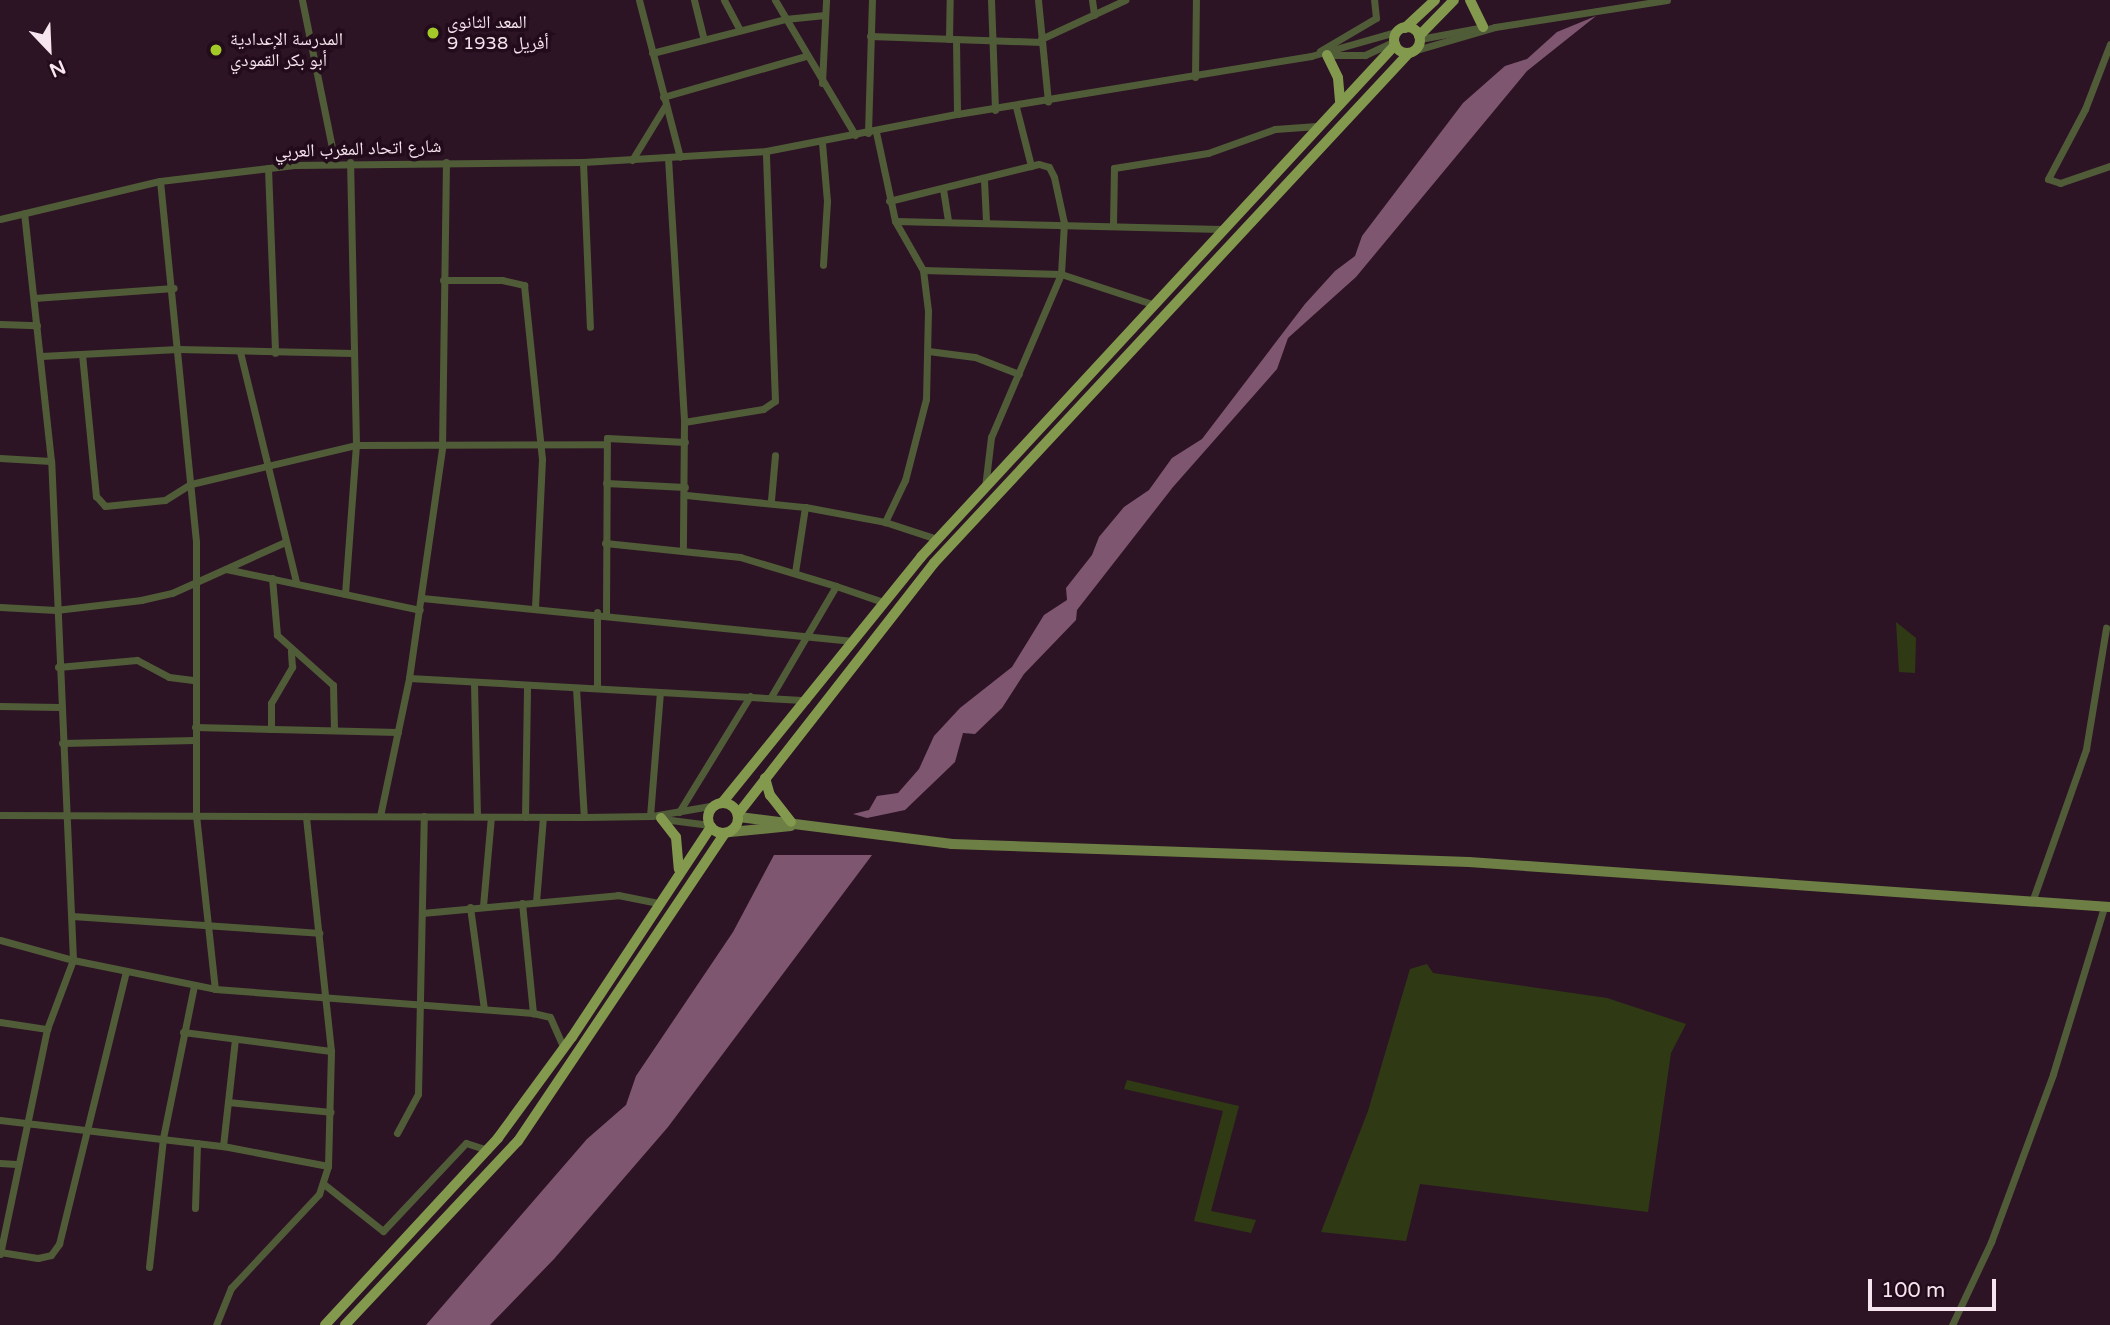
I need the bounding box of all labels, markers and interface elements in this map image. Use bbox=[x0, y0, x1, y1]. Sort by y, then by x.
place label: المعد الثانوي 9 أفريل 1938 bbox=[447, 12, 549, 54]
north arrow bbox=[14, 14, 84, 84]
marker: المعد الثانوي 9 أفريل 1938 bbox=[425, 25, 441, 41]
place label: المدرسة الإعدادية أبو بكر القمودي bbox=[230, 29, 343, 72]
marker: المدرسة الإعدادية أبو بكر القمودي bbox=[208, 42, 224, 58]
text: N bbox=[46, 55, 69, 81]
street label: شارع اتحاد المغرب العربي bbox=[274, 135, 442, 163]
scale bar bbox=[1872, 1266, 2000, 1310]
text: 100 m bbox=[1881, 1278, 1945, 1303]

